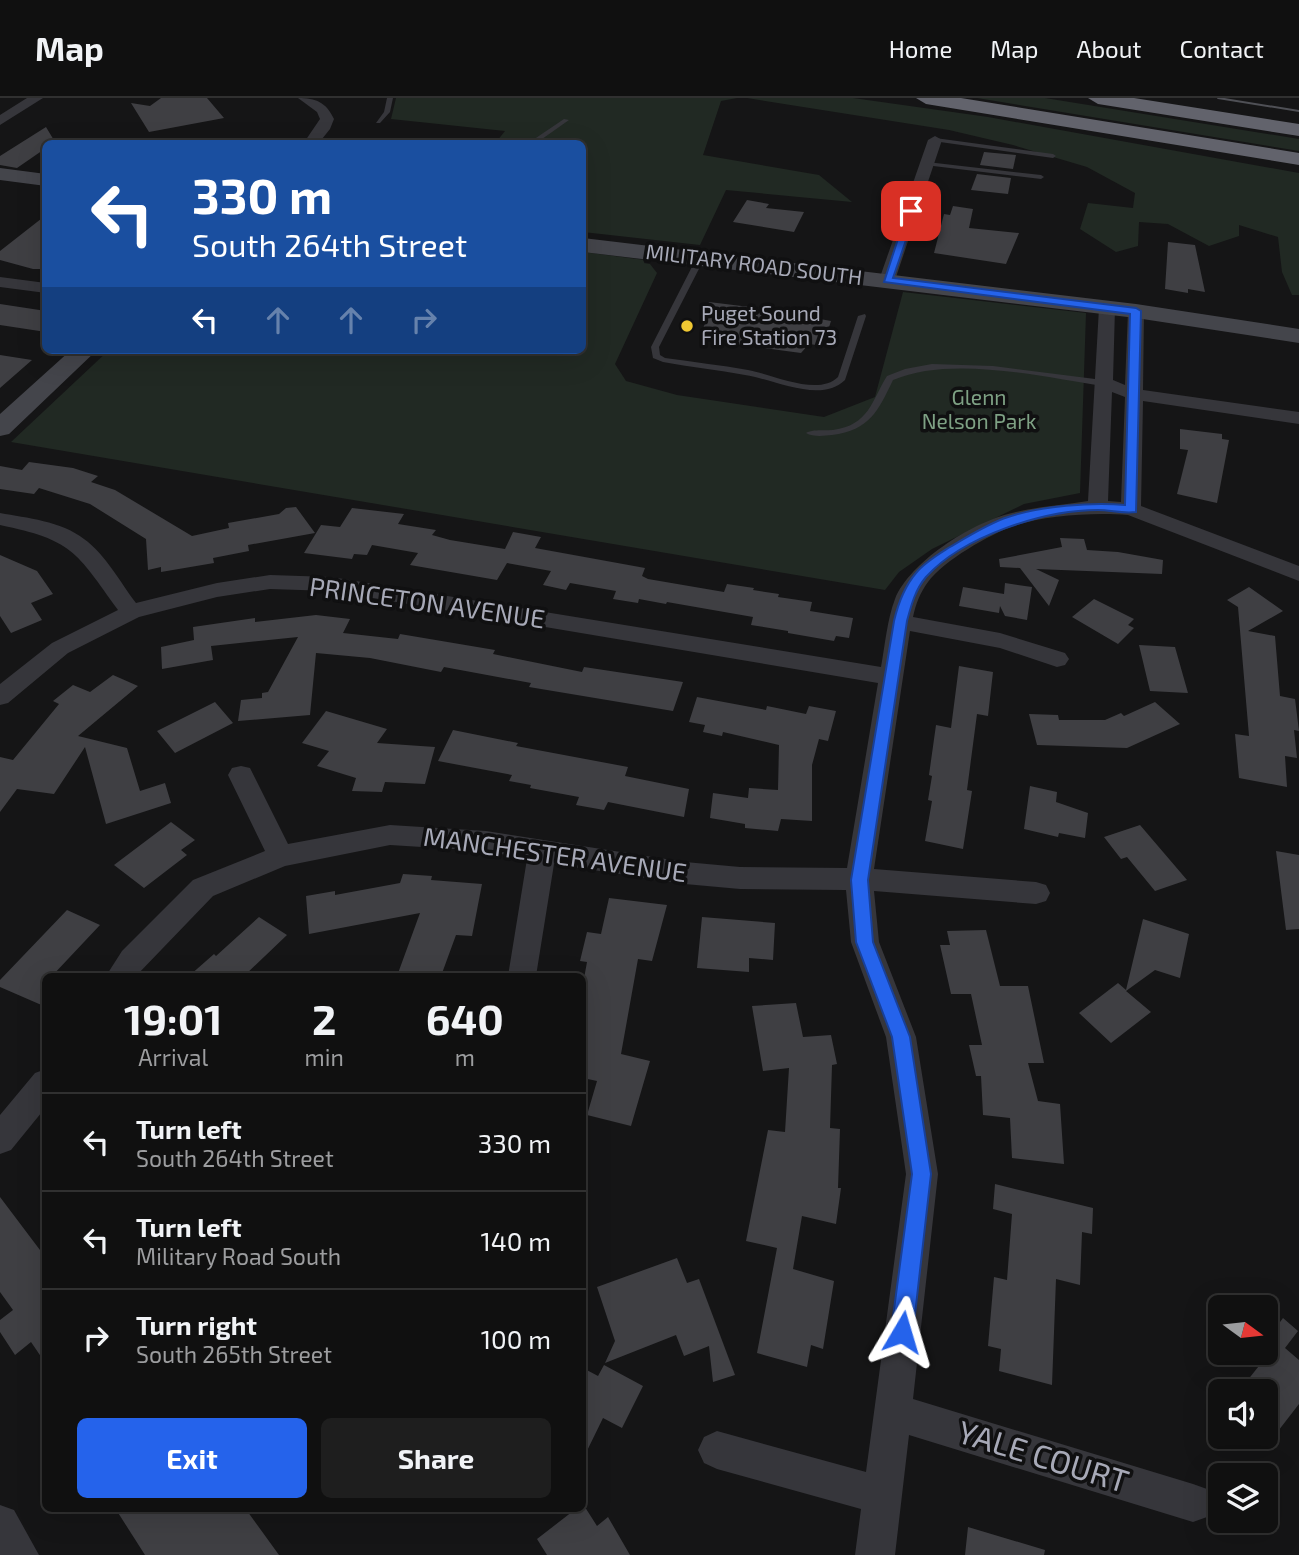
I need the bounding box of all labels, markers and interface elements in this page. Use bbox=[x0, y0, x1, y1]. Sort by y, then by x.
text: Map bbox=[35, 28, 104, 68]
text: Home bbox=[889, 34, 952, 63]
text: Map bbox=[990, 34, 1038, 63]
text: About bbox=[1076, 34, 1142, 63]
text: Contact bbox=[1180, 34, 1264, 63]
text: 330 m bbox=[192, 165, 332, 224]
icon: left bbox=[77, 168, 168, 259]
pin bbox=[881, 181, 941, 241]
icon: arrive bbox=[892, 192, 930, 230]
text: South 264th Street bbox=[192, 225, 467, 263]
street label: MILITARY ROAD SOUTH bbox=[645, 238, 864, 289]
place label: Puget Sound Fire Station 73 bbox=[701, 300, 837, 349]
icon: left bbox=[186, 301, 224, 339]
icon: ahead bbox=[259, 301, 297, 339]
icon: ahead bbox=[332, 301, 370, 339]
icon: right bbox=[405, 301, 443, 339]
marker: Puget Sound Fire Station 73 bbox=[679, 318, 695, 334]
park label: Glenn Nelson Park bbox=[922, 384, 1037, 433]
street label: PRINCETON AVENUE bbox=[307, 570, 547, 633]
street label: MANCHESTER AVENUE bbox=[422, 820, 689, 887]
text: 19:01 bbox=[124, 993, 222, 1043]
text: 2 bbox=[312, 993, 336, 1043]
text: 640 bbox=[426, 993, 504, 1043]
text: Arrival bbox=[138, 1043, 208, 1071]
text: min bbox=[305, 1043, 344, 1071]
text: m bbox=[455, 1043, 475, 1071]
text: Turn left bbox=[136, 1113, 242, 1144]
icon: left bbox=[77, 1123, 115, 1161]
text: 330 m bbox=[478, 1127, 551, 1158]
text: South 264th Street bbox=[136, 1144, 334, 1172]
text: Turn left bbox=[136, 1211, 242, 1242]
icon: left bbox=[77, 1221, 115, 1259]
text: 140 m bbox=[480, 1225, 551, 1256]
text: Military Road South bbox=[136, 1242, 341, 1270]
position arrow bbox=[865, 1295, 939, 1369]
north arrow bbox=[1208, 1295, 1278, 1365]
map controls bbox=[1208, 1295, 1278, 1533]
text: Turn right bbox=[136, 1309, 257, 1340]
icon: right bbox=[77, 1319, 115, 1357]
text: 100 m bbox=[481, 1323, 551, 1354]
text: South 265th Street bbox=[136, 1340, 332, 1368]
button: sound bbox=[1208, 1379, 1278, 1449]
street label: YALE COURT bbox=[954, 1411, 1134, 1499]
button: Exit bbox=[77, 1418, 307, 1498]
button: Share bbox=[321, 1418, 551, 1498]
button: layers bbox=[1208, 1463, 1278, 1533]

